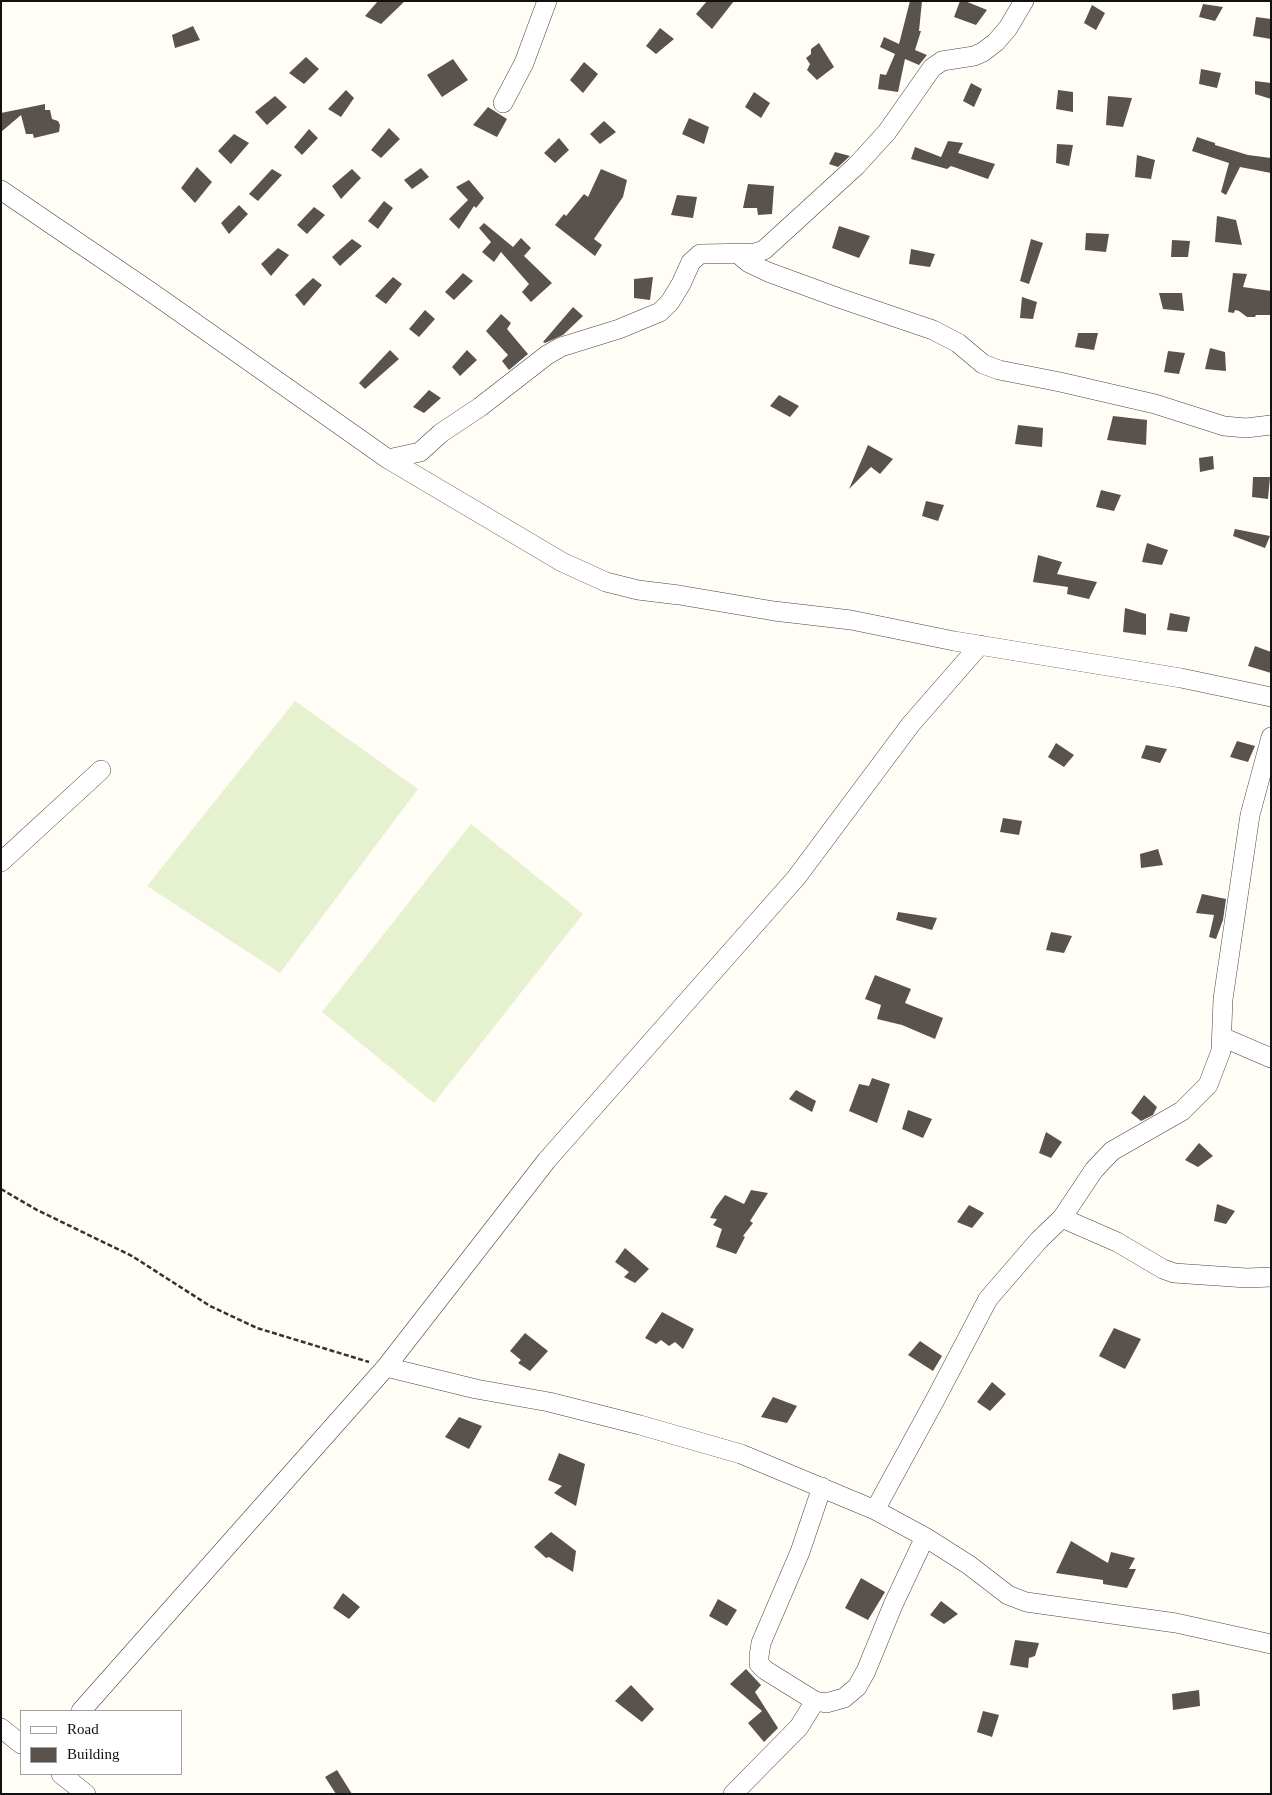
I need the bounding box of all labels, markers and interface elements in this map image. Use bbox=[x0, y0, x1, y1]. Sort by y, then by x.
legend bbox=[20, 1710, 182, 1775]
text: Road bbox=[67, 1721, 99, 1737]
text: Building bbox=[67, 1746, 120, 1762]

